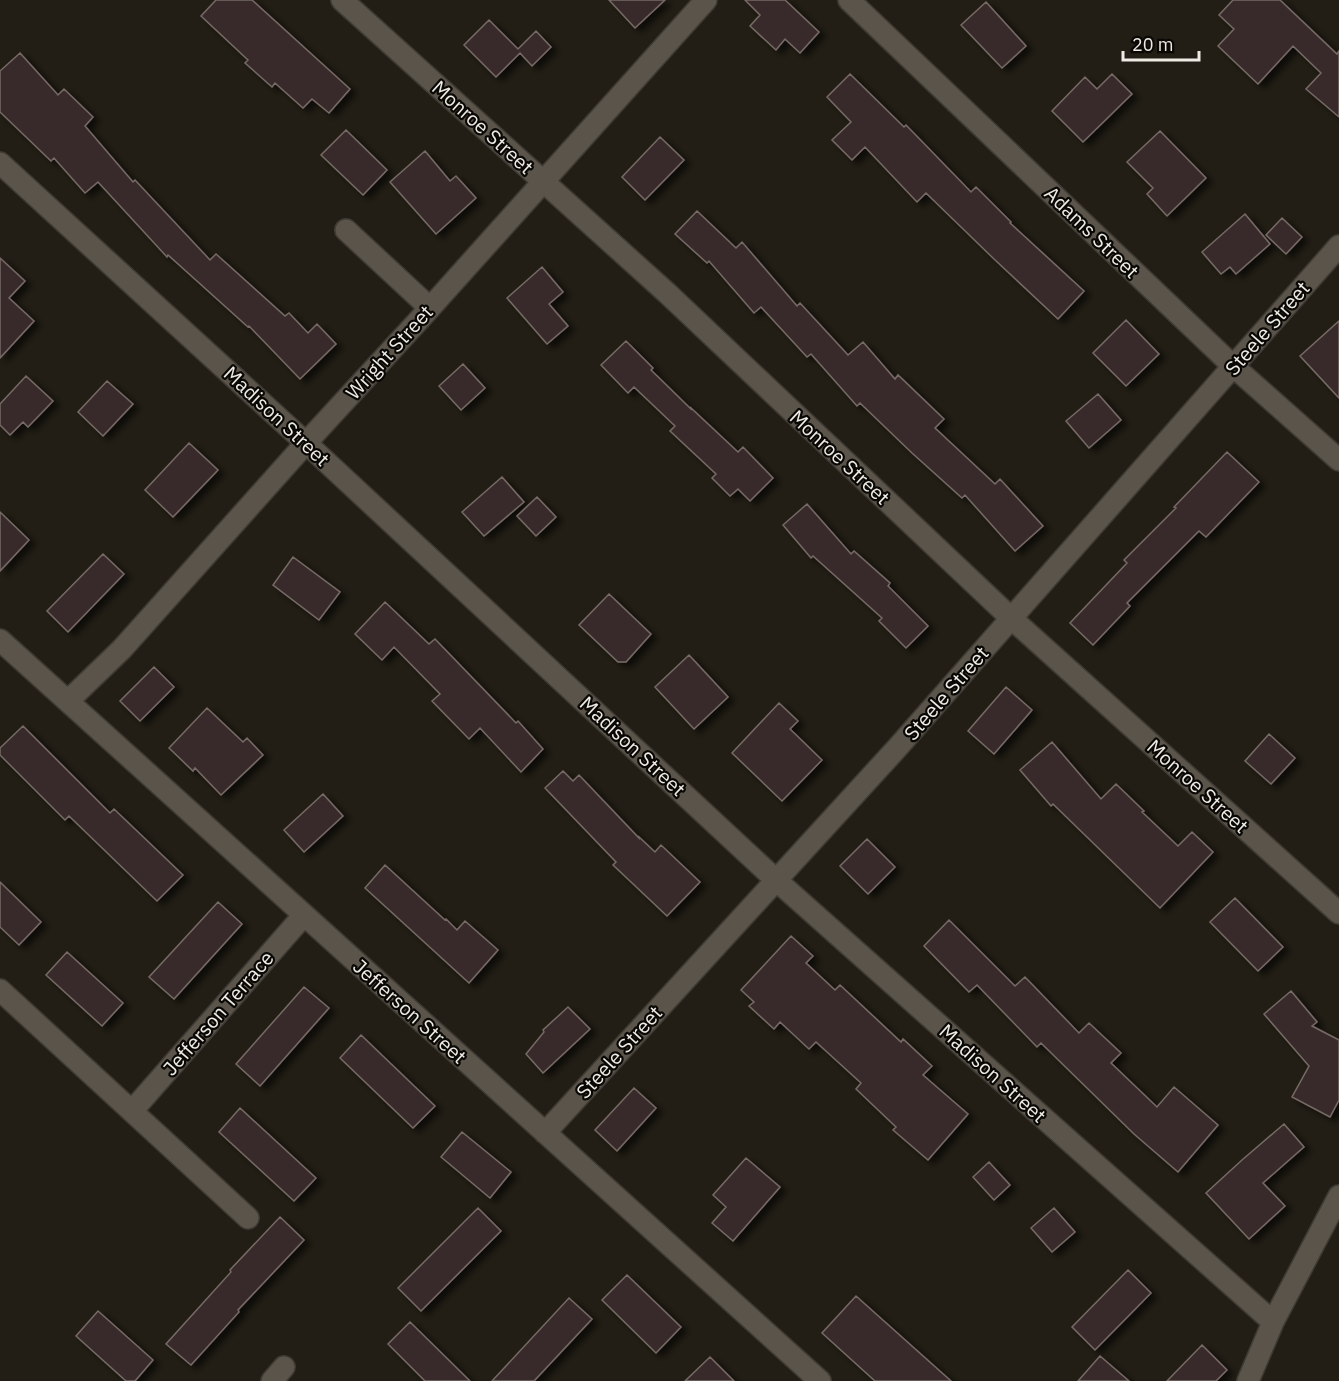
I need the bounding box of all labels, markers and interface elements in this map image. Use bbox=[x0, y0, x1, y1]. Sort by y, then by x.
scale bar bbox=[1123, 24, 1200, 62]
text: 20 m bbox=[1132, 33, 1174, 56]
street label: Monroe Street bbox=[426, 74, 540, 180]
street label: Adams Street bbox=[1039, 180, 1145, 284]
street label: Steele Street bbox=[1219, 275, 1315, 381]
street label: Wright Street bbox=[339, 299, 439, 405]
street label: Madison Street bbox=[218, 360, 336, 472]
street label: Monroe Street bbox=[784, 404, 896, 510]
street label: Steele Street bbox=[898, 640, 994, 746]
street label: Madison Street bbox=[574, 690, 692, 802]
street label: Monroe Street bbox=[1141, 733, 1255, 839]
street label: Jefferson Terrace bbox=[156, 945, 280, 1081]
street label: Jefferson Street bbox=[347, 953, 473, 1069]
street label: Steele Street bbox=[570, 1000, 668, 1104]
street label: Madison Street bbox=[934, 1018, 1052, 1128]

